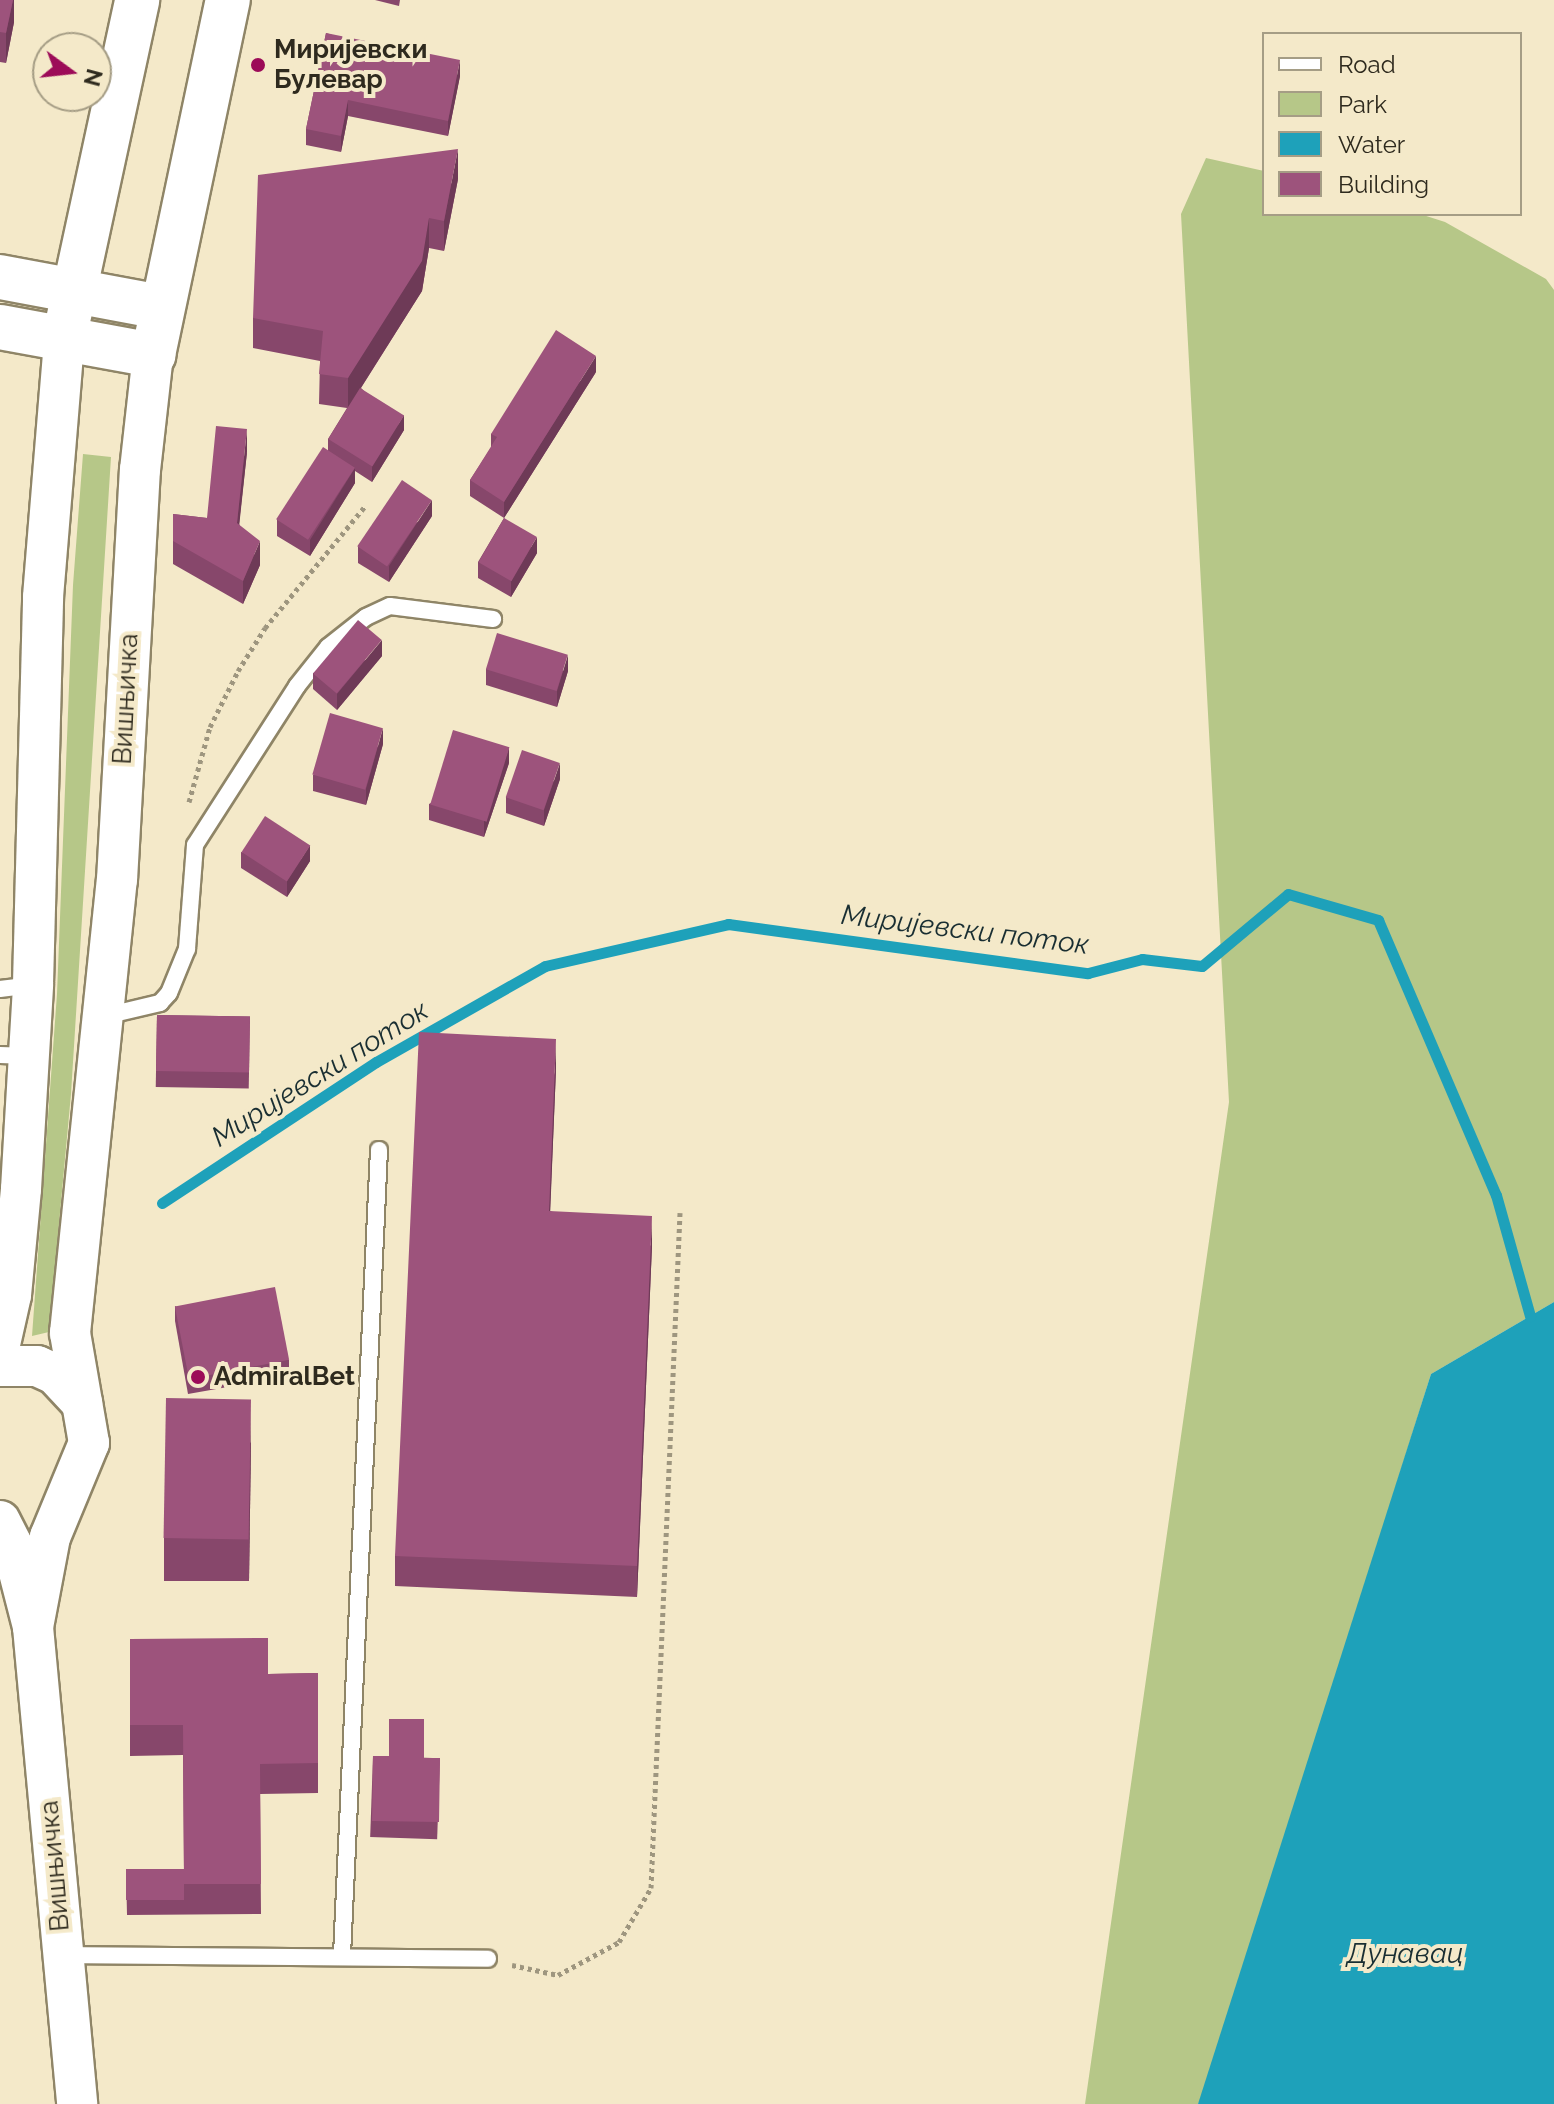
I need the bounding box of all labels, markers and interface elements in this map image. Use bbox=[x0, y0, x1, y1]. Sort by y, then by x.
north arrow bbox=[32, 32, 112, 112]
legend bbox=[1262, 32, 1522, 216]
place label: Миријевски Булевар bbox=[274, 34, 427, 96]
text: Road bbox=[1338, 50, 1396, 79]
marker: Миријевски Булевар bbox=[249, 56, 267, 74]
text: N bbox=[79, 66, 108, 89]
text: Park bbox=[1338, 90, 1387, 119]
text: Water bbox=[1338, 130, 1405, 159]
text: Building bbox=[1338, 170, 1429, 199]
street label: Вишњичка bbox=[107, 633, 145, 765]
water label: Миријевски поток bbox=[839, 898, 1091, 962]
water label: Миријевски поток bbox=[206, 994, 434, 1154]
place label: AdmiralBet bbox=[214, 1361, 355, 1393]
marker: AdmiralBet bbox=[189, 1368, 207, 1386]
street label: Вишњичка bbox=[34, 1799, 76, 1933]
water label: Дунавац bbox=[1346, 1937, 1464, 1971]

